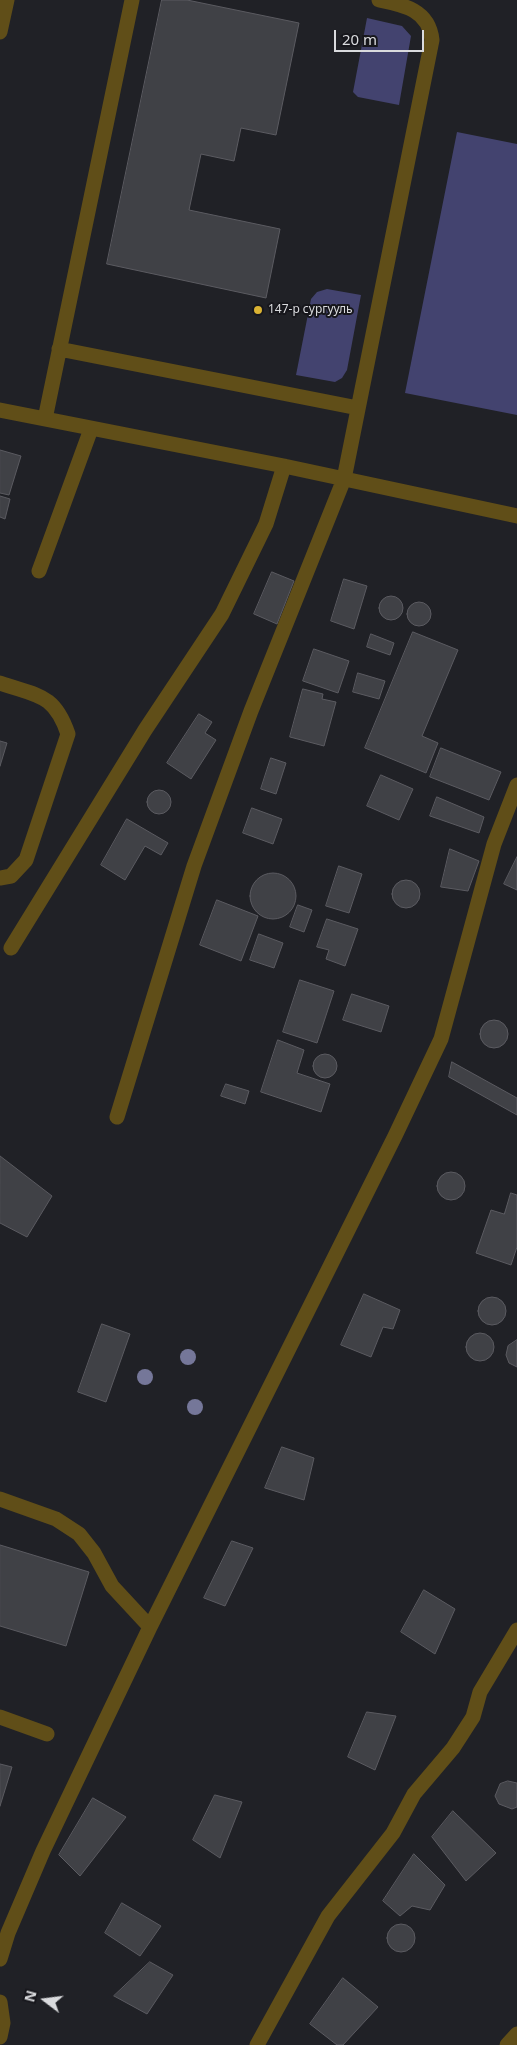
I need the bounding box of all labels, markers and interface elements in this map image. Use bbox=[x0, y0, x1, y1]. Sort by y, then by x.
scale bar bbox=[337, 20, 427, 52]
text: 20 m bbox=[342, 29, 377, 49]
place label: 147-р сургууль bbox=[268, 303, 353, 317]
marker: 147-р сургууль bbox=[252, 304, 264, 316]
north arrow bbox=[20, 1975, 70, 2025]
text: N bbox=[19, 1988, 41, 2004]

